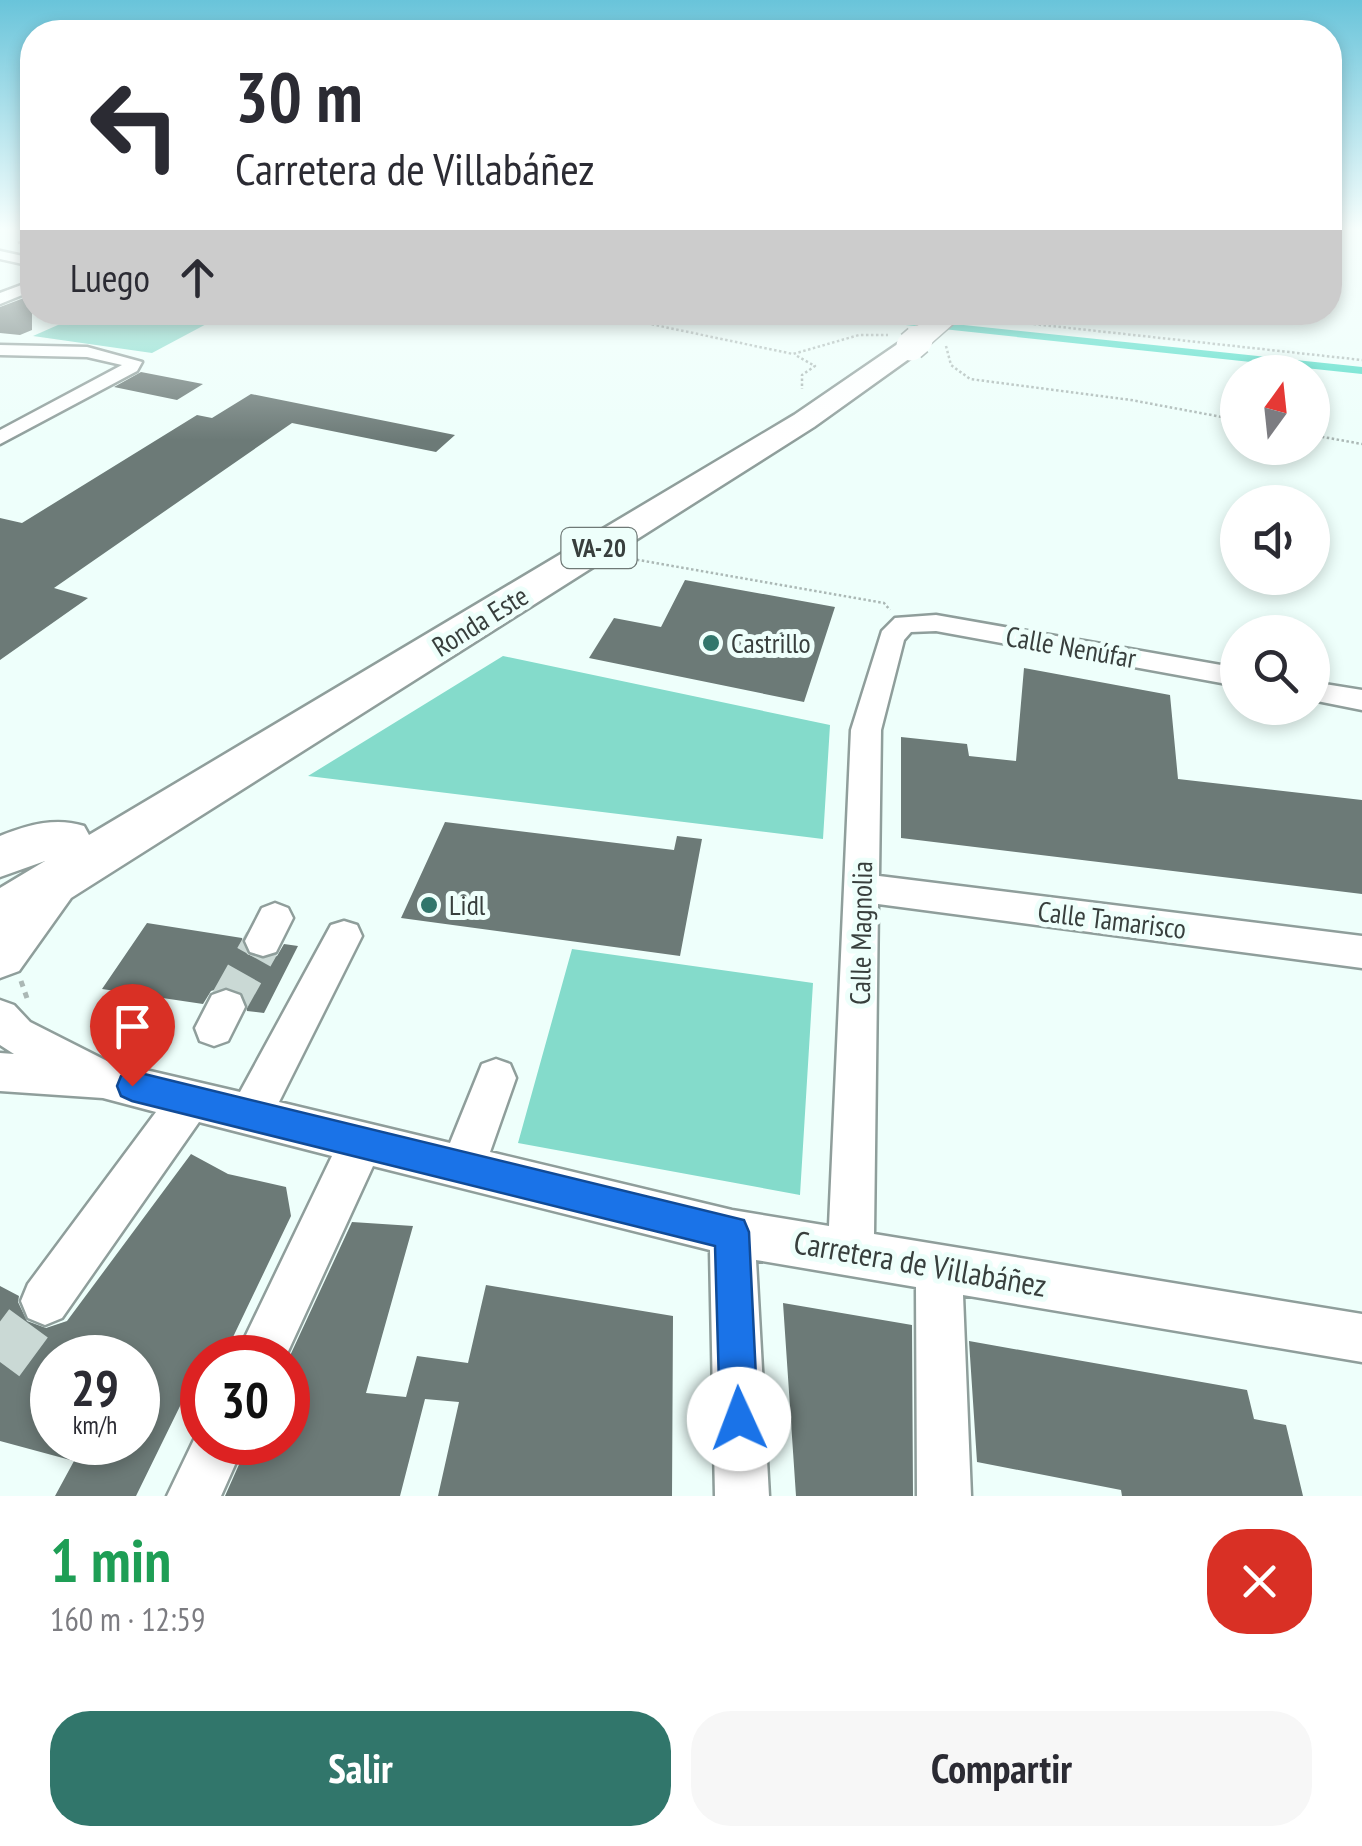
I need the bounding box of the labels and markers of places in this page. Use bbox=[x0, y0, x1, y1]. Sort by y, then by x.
place label: Castrillo bbox=[731, 624, 811, 661]
marker: Castrillo bbox=[700, 632, 722, 654]
place label: Lidl bbox=[449, 886, 486, 923]
marker: Lidl bbox=[418, 894, 440, 916]
pin bbox=[90, 984, 175, 1087]

